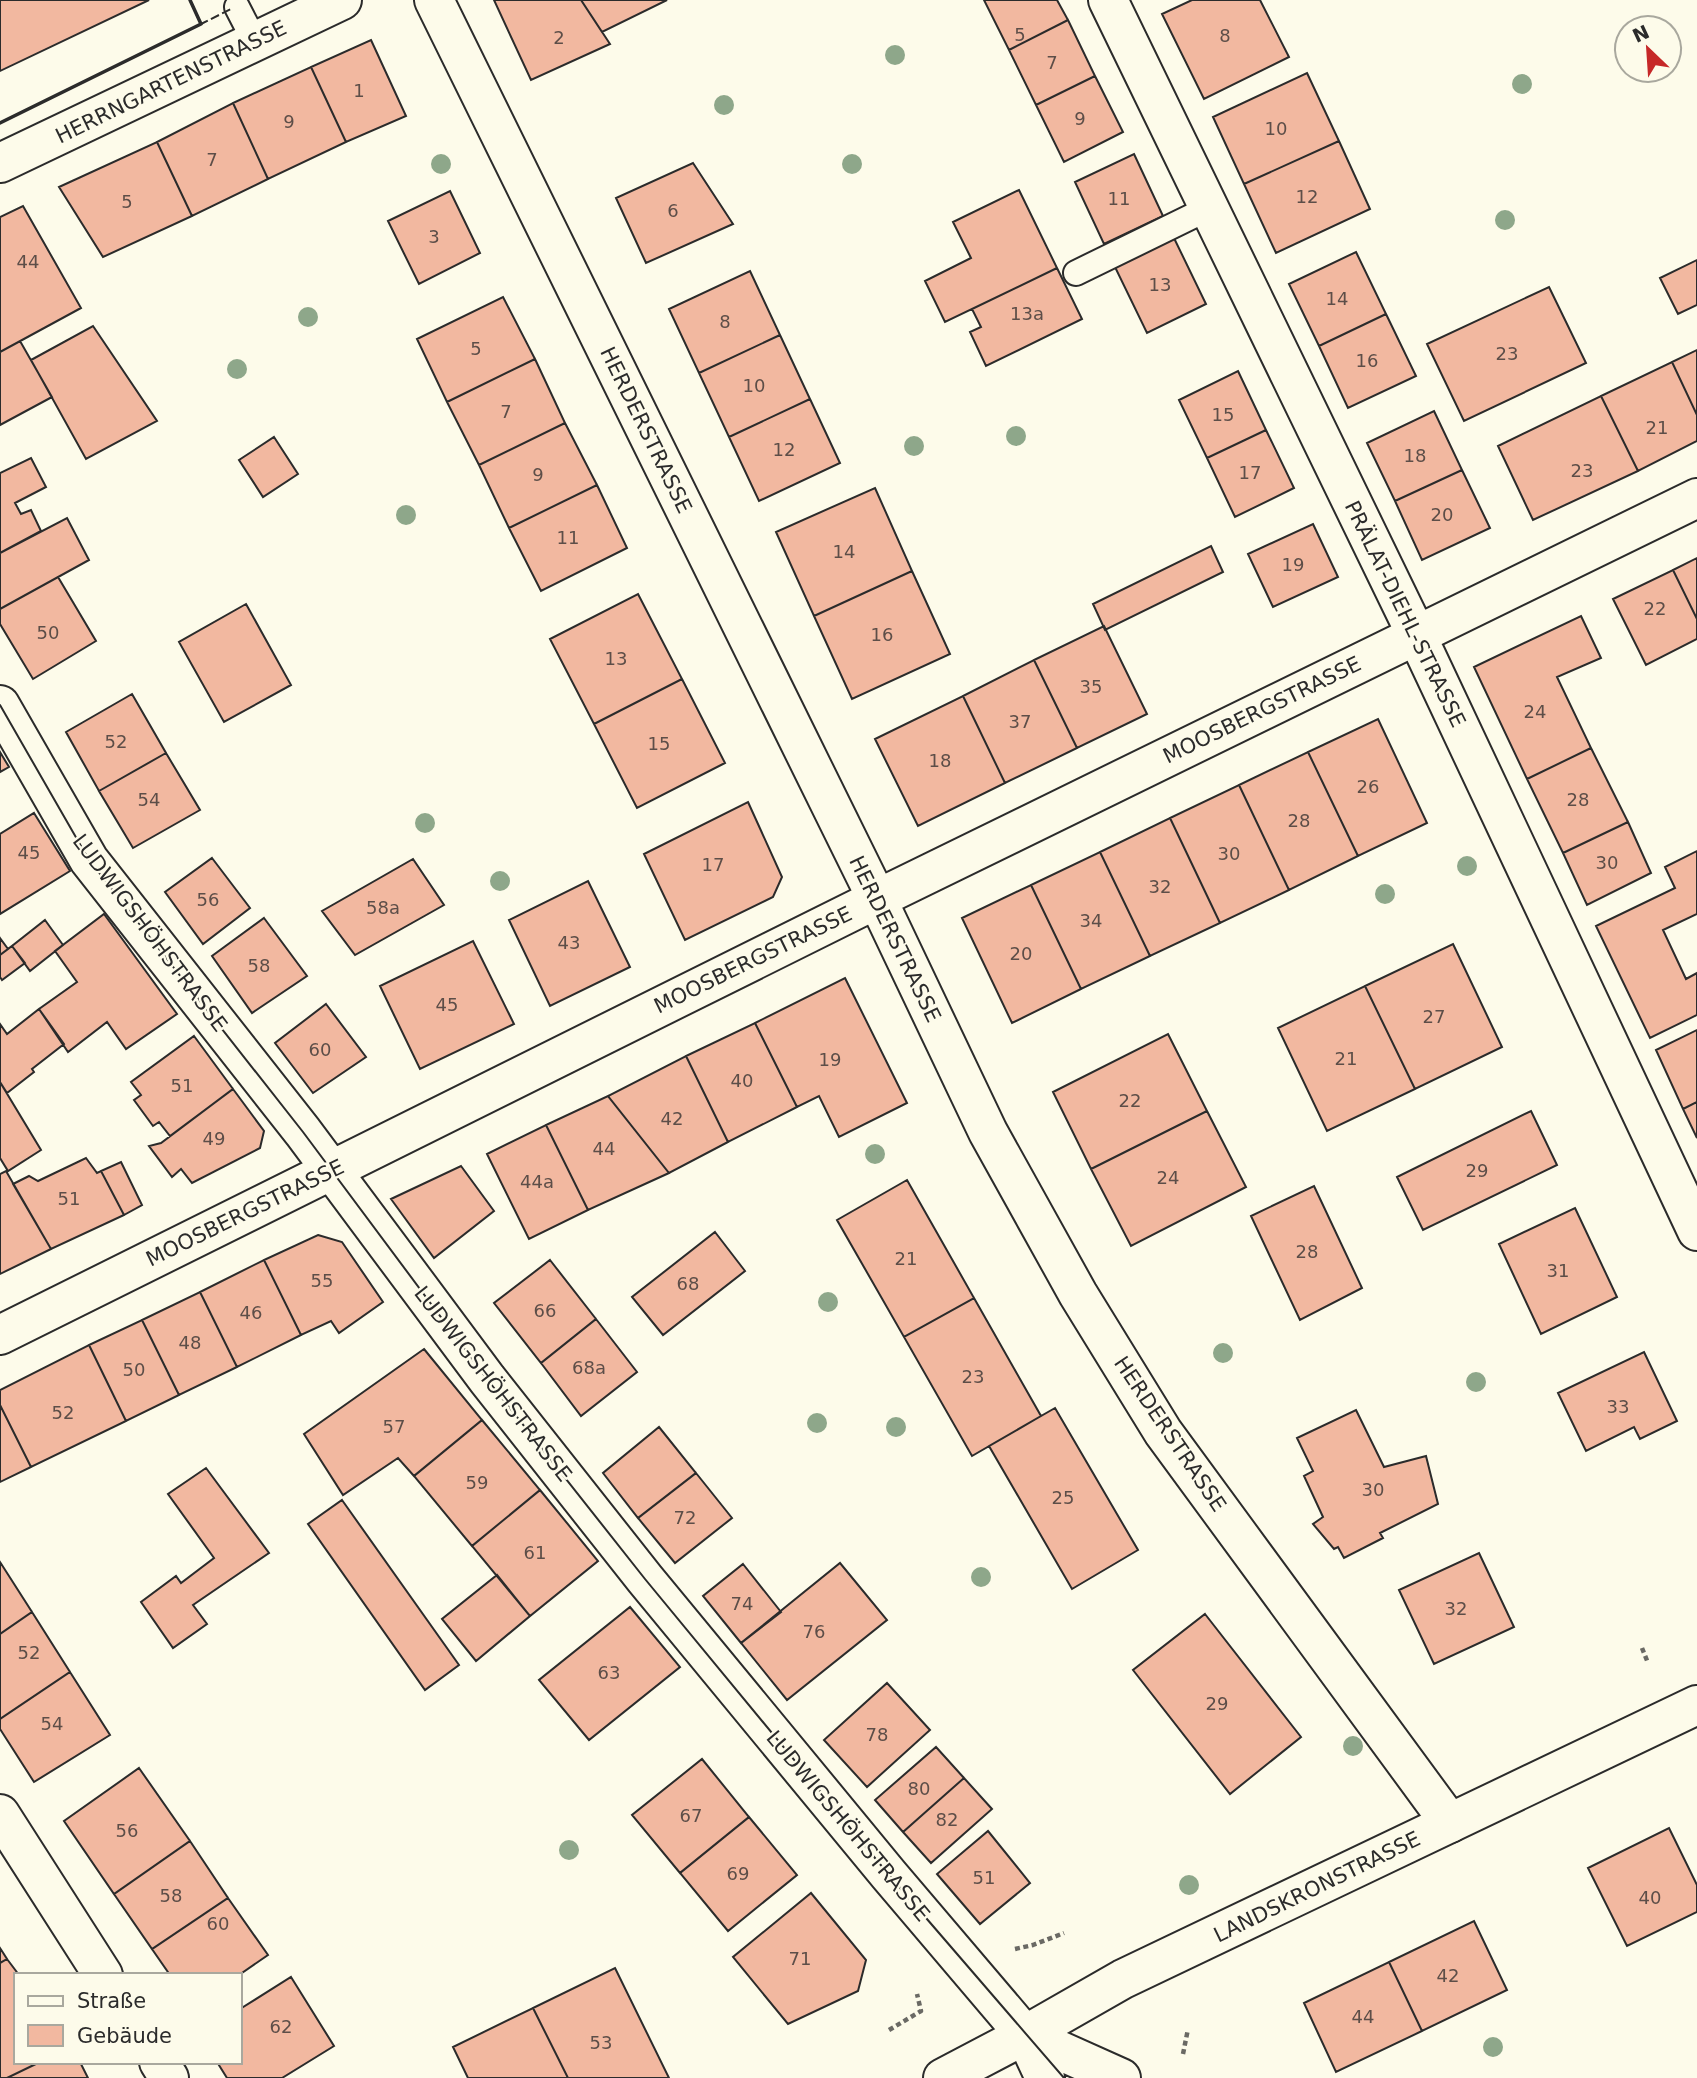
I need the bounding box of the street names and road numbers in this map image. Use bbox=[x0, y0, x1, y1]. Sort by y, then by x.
street label: HERRNGARTENSTRASSE bbox=[52, 16, 290, 148]
street label: HERDERSTRASSE bbox=[595, 343, 697, 517]
street label: PRÄLAT-DIEHL-STRASSE bbox=[1340, 497, 1471, 731]
street label: MOOSBERGSTRASSE bbox=[1159, 652, 1365, 768]
street label: LUDWIGSHÖHSTRASSE bbox=[68, 829, 233, 1036]
street label: HERDERSTRASSE bbox=[844, 852, 946, 1026]
street label: MOOSBERGSTRASSE bbox=[650, 902, 856, 1018]
street label: MOOSBERGSTRASSE bbox=[142, 1155, 348, 1271]
street label: LUDWIGSHÖHSTRASSE bbox=[409, 1281, 577, 1486]
street label: HERDERSTRASSE bbox=[1109, 1352, 1231, 1516]
street label: LUDWIGSHÖHSTRASSE bbox=[761, 1725, 935, 1926]
street label: LANDSKRONSTRASSE bbox=[1210, 1827, 1424, 1947]

